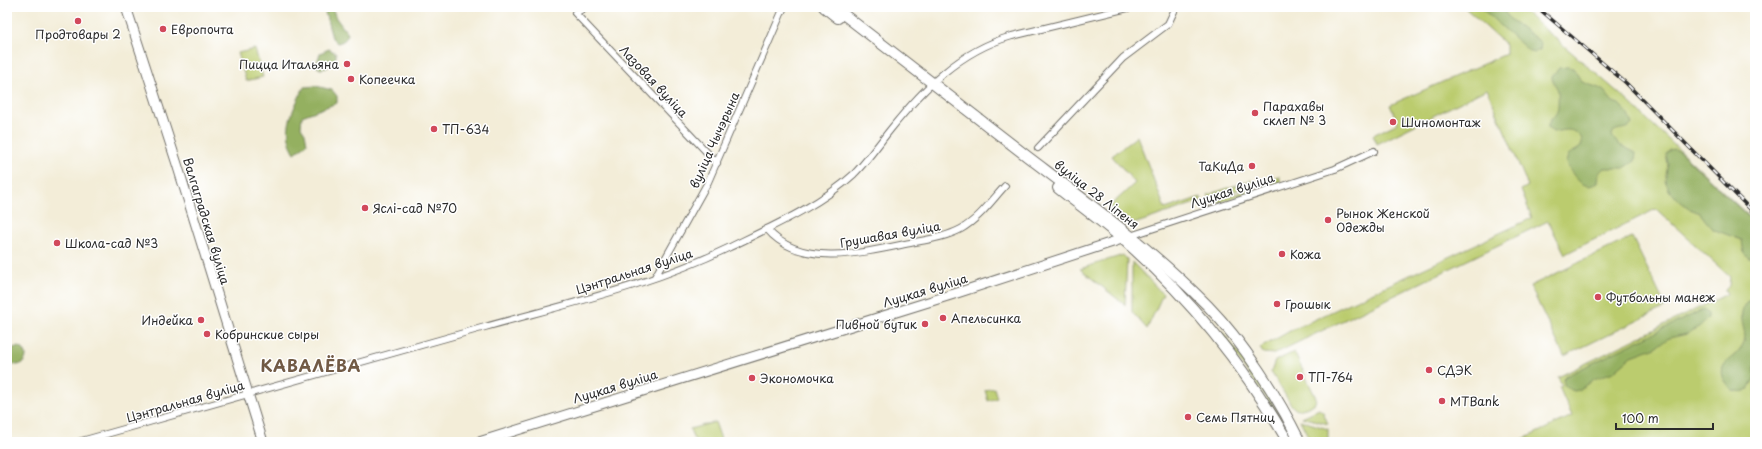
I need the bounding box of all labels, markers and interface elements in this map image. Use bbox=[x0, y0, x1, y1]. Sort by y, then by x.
marker: Продтовары 2 bbox=[73, 16, 83, 26]
place label: Европочта bbox=[171, 20, 234, 38]
marker: Европочта bbox=[158, 24, 168, 34]
place label: Продтовары 2 bbox=[35, 25, 121, 43]
street label: Лазовая вуліца bbox=[616, 41, 693, 122]
place label: Пицца Итальяна bbox=[239, 55, 340, 73]
marker: Пицца Итальяна bbox=[342, 59, 352, 69]
place label: Копеечка bbox=[359, 70, 416, 88]
marker: Копеечка bbox=[346, 74, 356, 84]
street label: вуліца Чычэрына bbox=[685, 88, 744, 191]
place label: Парахавы склеп № 3 bbox=[1263, 97, 1326, 129]
marker: Парахавы склеп № 3 bbox=[1250, 108, 1260, 118]
place label: Шиномонтаж bbox=[1401, 113, 1481, 131]
marker: Шиномонтаж bbox=[1388, 117, 1398, 127]
place label: ТП-634 bbox=[442, 120, 489, 138]
marker: ТП-634 bbox=[429, 124, 439, 134]
street label: Валгаградская вуліца bbox=[179, 155, 235, 287]
street label: вуліца 28 Ліпеня bbox=[1051, 155, 1143, 233]
place label: ТаКиДа bbox=[1198, 157, 1244, 175]
marker: ТаКиДа bbox=[1247, 161, 1257, 171]
street label: Луцкая вуліца bbox=[1188, 168, 1277, 212]
place label: Яслі-сад №70 bbox=[373, 199, 457, 217]
marker: Яслі-сад №70 bbox=[360, 203, 370, 213]
place label: Рынок Женской Одежды bbox=[1336, 204, 1430, 236]
marker: Рынок Женской Одежды bbox=[1323, 215, 1333, 225]
street label: Грушавая вуліца bbox=[838, 216, 942, 252]
place label: Школа-сад №3 bbox=[65, 234, 158, 252]
marker: Школа-сад №3 bbox=[52, 238, 62, 248]
street label: Цэнтральная вуліца bbox=[573, 243, 695, 298]
place label: Кожа bbox=[1290, 245, 1322, 263]
marker: Кожа bbox=[1277, 249, 1287, 259]
street label: Луцкая вуліца bbox=[880, 268, 970, 311]
place label: Футбольны манеж bbox=[1606, 288, 1715, 306]
marker: Футбольны манеж bbox=[1593, 292, 1603, 302]
place label: Грошык bbox=[1285, 295, 1332, 313]
marker: Грошык bbox=[1272, 299, 1282, 309]
place label: Апельсинка bbox=[951, 309, 1022, 327]
place label: Индейка bbox=[141, 311, 194, 329]
marker: Апельсинка bbox=[938, 313, 948, 323]
marker: Индейка bbox=[196, 315, 206, 325]
place label: Пивной бутик bbox=[836, 315, 918, 333]
marker: Пивной бутик bbox=[920, 319, 930, 329]
place label: Кобринские сыры bbox=[215, 325, 319, 343]
marker: Кобринские сыры bbox=[202, 329, 212, 339]
district label: КАВАЛЁВА bbox=[261, 353, 361, 377]
place label: СДЭК bbox=[1437, 361, 1472, 379]
street label: Луцкая вуліца bbox=[570, 364, 660, 407]
marker: СДЭК bbox=[1424, 365, 1434, 375]
place label: ТП-764 bbox=[1308, 368, 1353, 386]
place label: Экономочка bbox=[760, 369, 834, 387]
marker: ТП-764 bbox=[1295, 372, 1305, 382]
marker: Экономочка bbox=[747, 373, 757, 383]
street label: Цэнтральная вуліца bbox=[124, 375, 247, 426]
place label: MTBank bbox=[1450, 392, 1499, 410]
marker: MTBank bbox=[1437, 396, 1447, 406]
scale bar bbox=[1616, 405, 1713, 431]
place label: Семь Пятниц bbox=[1196, 408, 1275, 426]
text: 100 m bbox=[1622, 409, 1659, 427]
marker: Семь Пятниц bbox=[1183, 412, 1193, 422]

